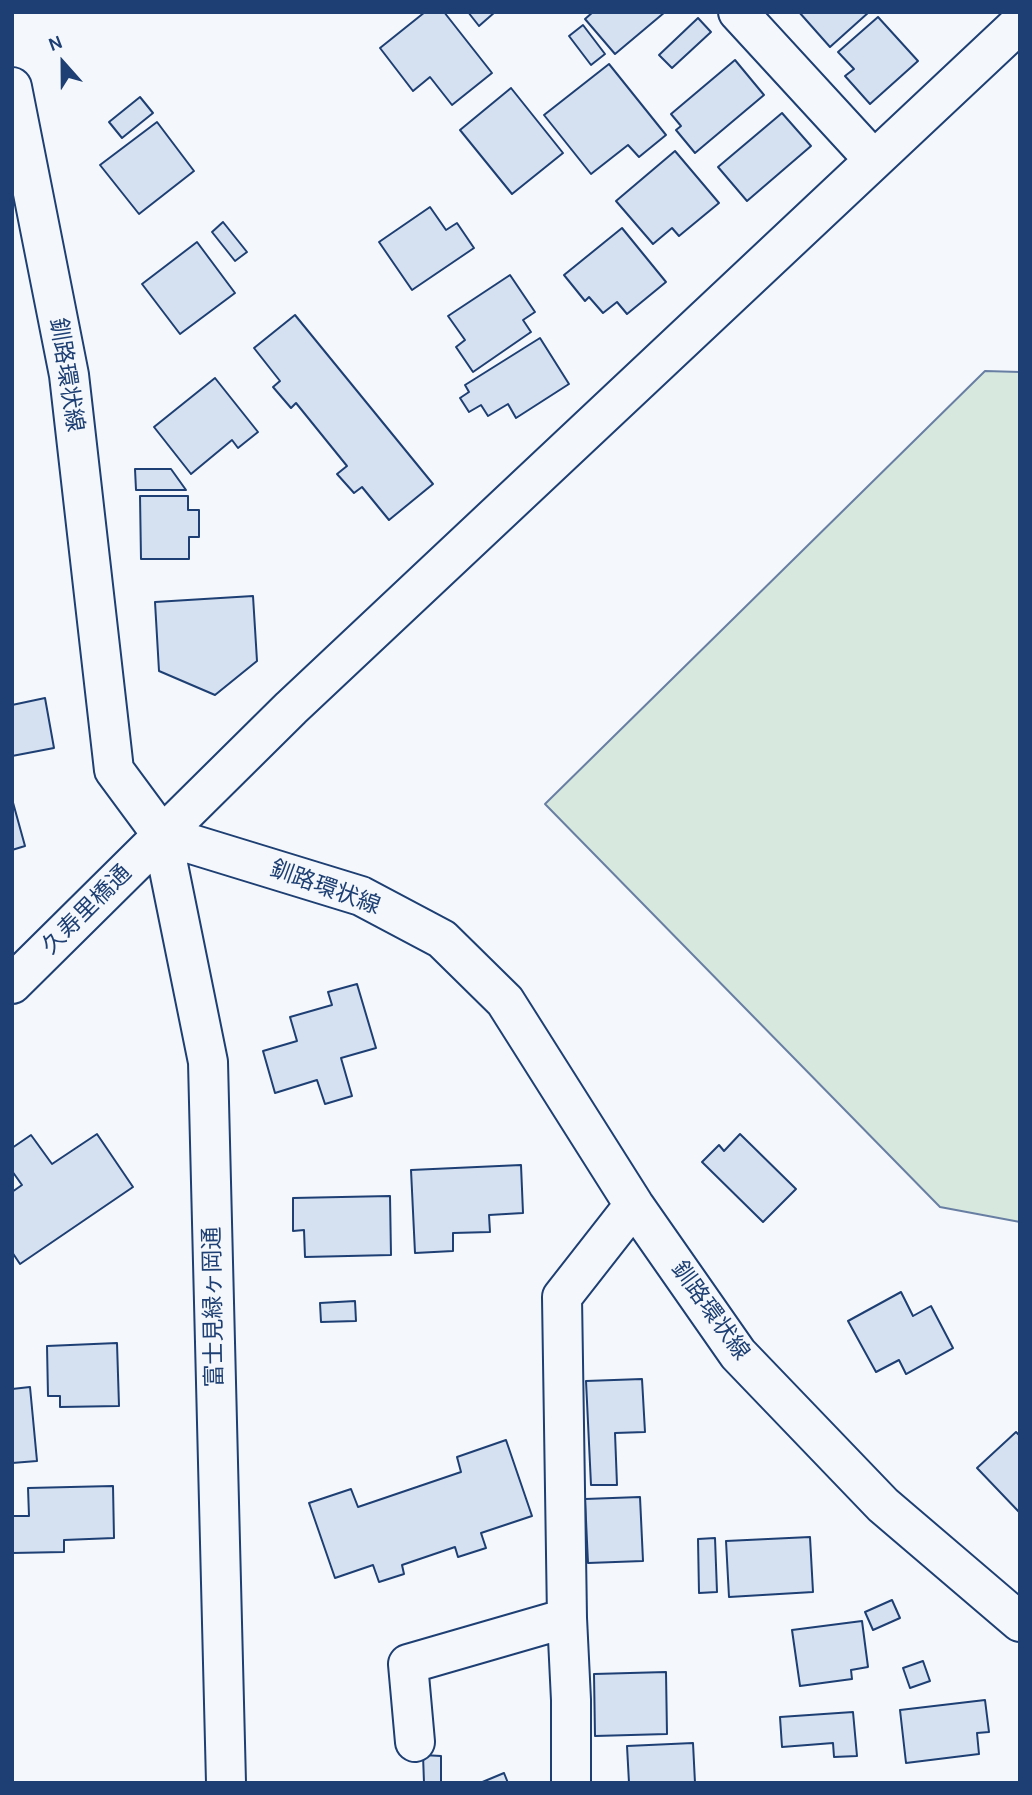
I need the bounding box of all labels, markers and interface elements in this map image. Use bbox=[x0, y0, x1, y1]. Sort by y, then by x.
north arrow bbox=[28, 28, 98, 98]
text: N bbox=[45, 31, 66, 56]
street label: 釧路環状線 bbox=[43, 316, 89, 434]
street label: 釧路環状線 bbox=[266, 855, 384, 921]
street label: 久寿里橋通 bbox=[37, 860, 137, 960]
street label: 富士見緑ヶ岡通 bbox=[199, 1226, 229, 1388]
street label: 釧路環状線 bbox=[665, 1256, 755, 1366]

